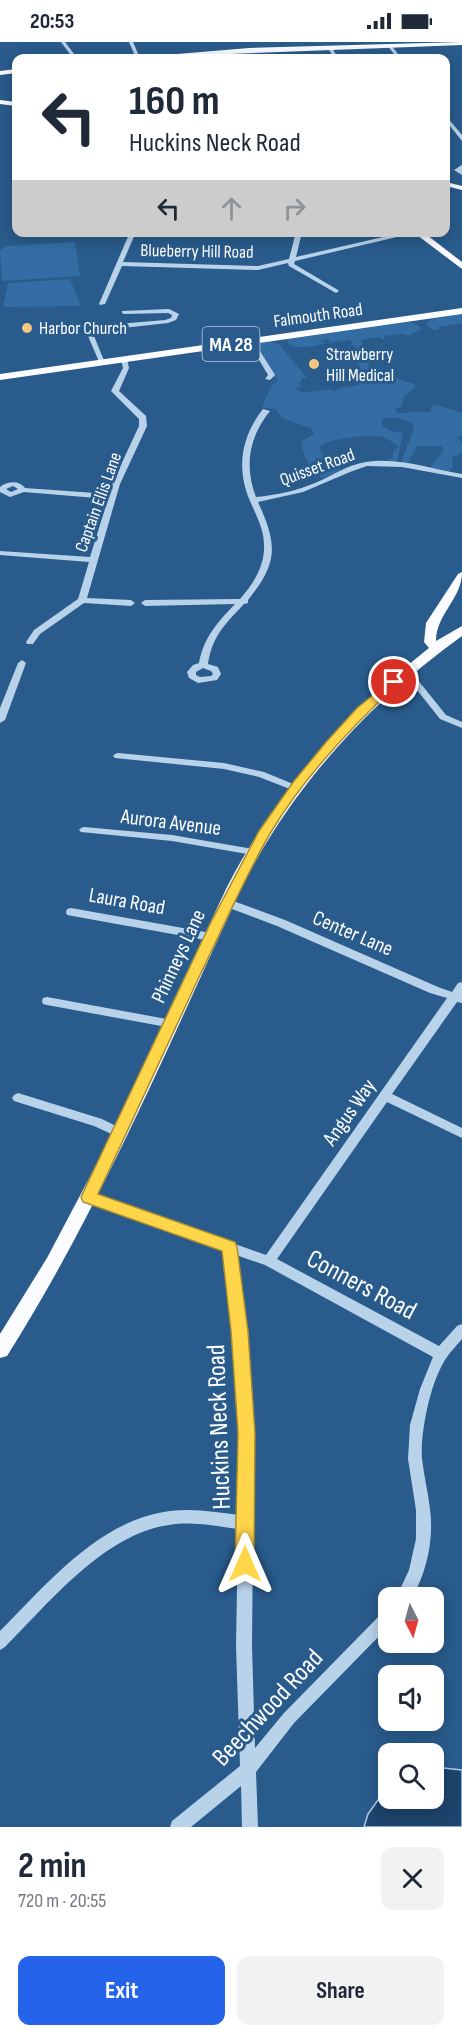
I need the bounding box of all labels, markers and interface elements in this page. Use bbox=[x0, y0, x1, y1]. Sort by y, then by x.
text: 20:53 bbox=[30, 8, 74, 35]
text: 160 m bbox=[129, 76, 220, 127]
icon: left bbox=[30, 78, 108, 156]
text: Huckins Neck Road bbox=[129, 127, 301, 159]
icon: left bbox=[152, 192, 185, 225]
icon: ahead bbox=[215, 192, 248, 225]
icon: right bbox=[278, 192, 311, 225]
street label: Blueberry Hill Road bbox=[140, 240, 254, 263]
street label: Falmouth Road bbox=[272, 299, 364, 332]
place label: Harbor Church bbox=[39, 318, 127, 339]
marker: Harbor Church bbox=[20, 321, 34, 335]
road number: MA 28 bbox=[202, 327, 260, 361]
place label: Strawberry Hill Medical bbox=[326, 344, 394, 386]
marker: Strawberry Hill Medical bbox=[307, 357, 321, 371]
street label: Quisset Road bbox=[277, 444, 357, 491]
street label: Captain Ellis Lane bbox=[71, 449, 126, 555]
pin bbox=[368, 656, 419, 707]
icon: arrive bbox=[377, 665, 410, 698]
street label: Aurora Avenue bbox=[118, 804, 222, 841]
street label: Laura Road bbox=[87, 883, 167, 920]
street label: Phinneys Lane bbox=[146, 905, 211, 1007]
street label: Center Lane bbox=[309, 905, 397, 962]
street label: Angus Way bbox=[317, 1074, 381, 1151]
street label: Conners Road bbox=[301, 1244, 421, 1327]
street label: Huckins Neck Road bbox=[201, 1344, 238, 1510]
position arrow bbox=[213, 1532, 277, 1596]
north arrow bbox=[378, 1587, 444, 1653]
map controls bbox=[378, 1587, 444, 1809]
street label: Beechwood Road bbox=[206, 1643, 330, 1773]
button: sound bbox=[378, 1665, 444, 1731]
button: search bbox=[378, 1743, 444, 1809]
text: 2 min bbox=[18, 1845, 87, 1888]
button: close bbox=[381, 1847, 444, 1910]
text: 720 m · 20:55 bbox=[18, 1889, 106, 1913]
button: Exit bbox=[18, 1956, 225, 2025]
button: Share bbox=[237, 1956, 444, 2025]

